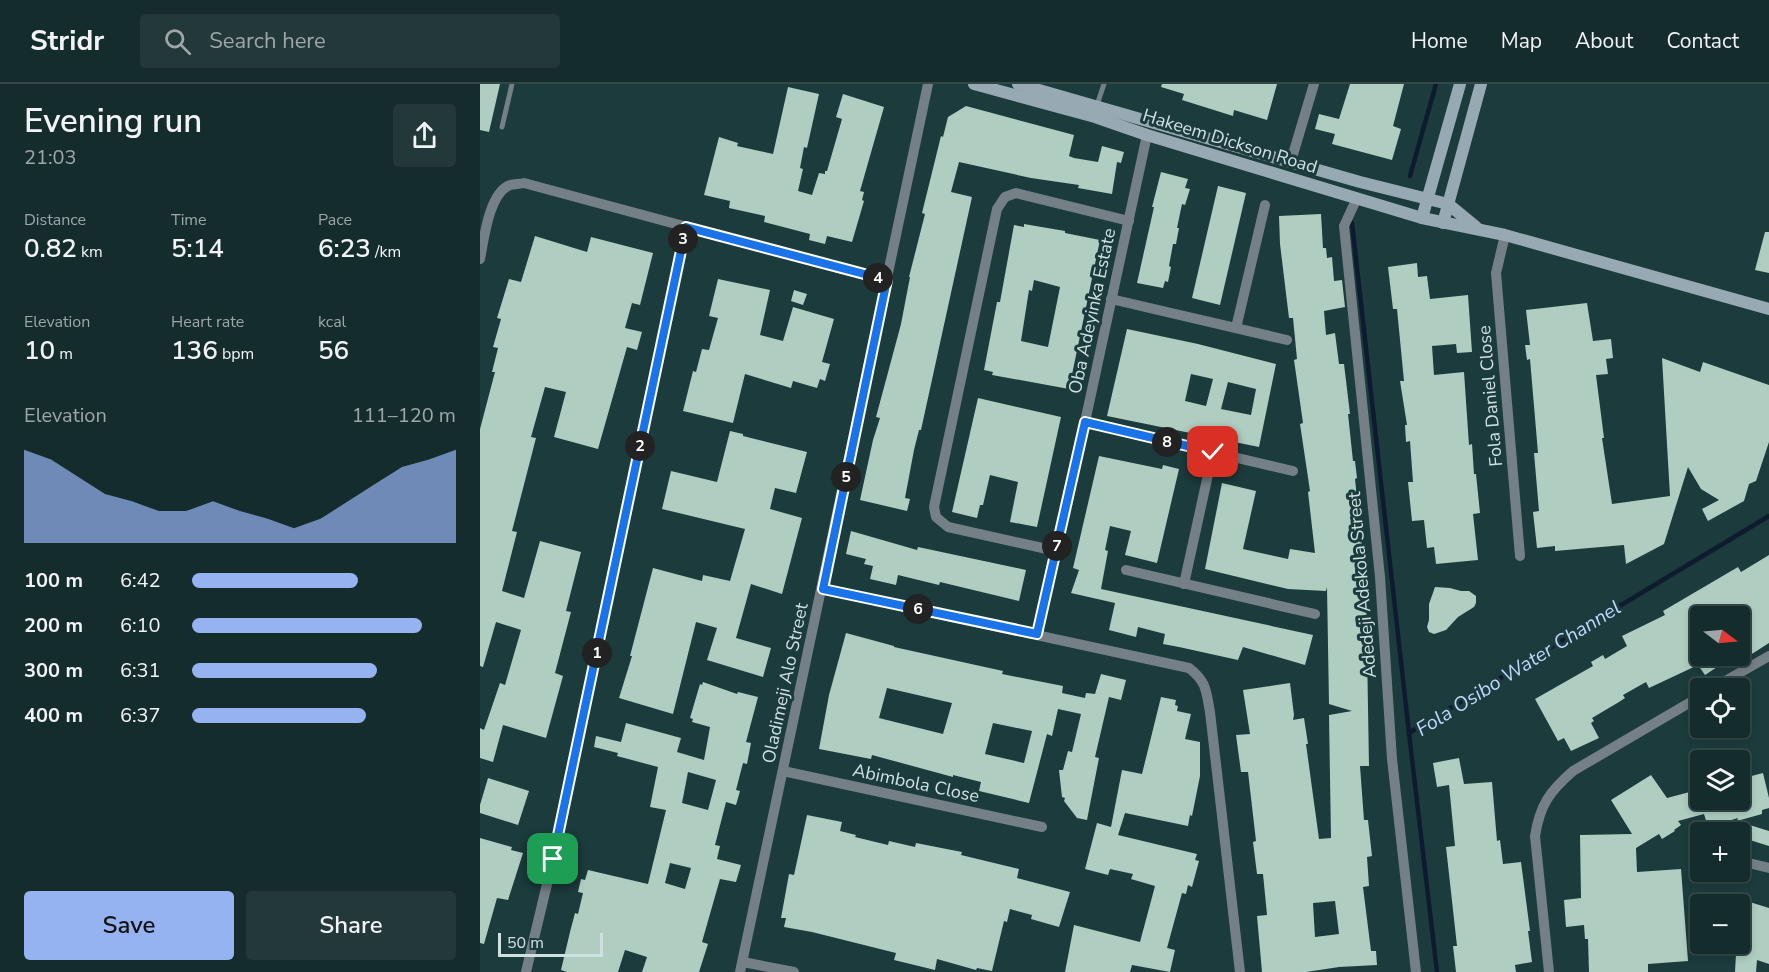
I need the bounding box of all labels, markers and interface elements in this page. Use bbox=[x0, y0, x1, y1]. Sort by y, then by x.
search box bbox=[140, 14, 560, 68]
text: Stridr bbox=[30, 22, 104, 60]
icon: search bbox=[161, 25, 194, 58]
text: Search here bbox=[209, 26, 326, 56]
text: Home bbox=[1411, 27, 1468, 55]
text: Map bbox=[1501, 27, 1542, 55]
text: About bbox=[1575, 27, 1633, 55]
text: Contact bbox=[1666, 27, 1739, 55]
text: Evening run bbox=[24, 99, 202, 144]
street label: Hakeem Dickson Road bbox=[1140, 103, 1320, 179]
button: share bbox=[393, 104, 456, 167]
text: 21:03 bbox=[24, 144, 77, 171]
text: Distance bbox=[24, 209, 86, 231]
text: Time bbox=[171, 209, 207, 231]
text: Pace bbox=[318, 209, 352, 231]
pin: 3 bbox=[668, 224, 698, 254]
street label: Oba Adeyinka Estate bbox=[1063, 226, 1121, 396]
text: 3 bbox=[678, 228, 688, 250]
text: 0.82 bbox=[24, 231, 77, 266]
text: 5:14 bbox=[171, 231, 224, 266]
text: 6:23 bbox=[318, 231, 371, 266]
text: km bbox=[77, 241, 103, 263]
text: /km bbox=[371, 241, 401, 263]
pin: 4 bbox=[863, 263, 893, 293]
text: 4 bbox=[873, 267, 883, 289]
text: Elevation bbox=[24, 311, 90, 333]
text: Heart rate bbox=[171, 311, 244, 333]
text: kcal bbox=[318, 311, 346, 333]
street label: Fola Daniel Close bbox=[1472, 324, 1508, 468]
text: 10 bbox=[24, 333, 55, 368]
text: 136 bbox=[171, 333, 218, 368]
text: 56 bbox=[318, 333, 349, 368]
text: m bbox=[55, 343, 73, 365]
text: bpm bbox=[218, 343, 254, 365]
text: Elevation bbox=[24, 402, 107, 429]
text: 111–120 m bbox=[352, 402, 456, 429]
pin bbox=[1187, 426, 1238, 477]
pin: 8 bbox=[1152, 427, 1182, 457]
pin: 2 bbox=[625, 431, 655, 461]
text: 8 bbox=[1162, 431, 1172, 453]
text: 2 bbox=[635, 435, 645, 457]
icon: check bbox=[1196, 435, 1229, 468]
pin: 5 bbox=[831, 462, 861, 492]
text: 5 bbox=[841, 466, 851, 488]
street label: Adedeji Adekola Street bbox=[1342, 490, 1382, 679]
pin: 7 bbox=[1042, 531, 1072, 561]
text: 7 bbox=[1052, 535, 1062, 557]
text: 100 m bbox=[24, 567, 83, 594]
text: 6:42 bbox=[120, 567, 161, 594]
pin: 6 bbox=[903, 594, 933, 624]
water label: Fola Osibo Water Channel bbox=[1411, 594, 1626, 743]
text: 6 bbox=[913, 598, 923, 620]
street label: Oladimeji Alo Street bbox=[756, 600, 814, 765]
north arrow bbox=[1690, 606, 1750, 666]
map controls bbox=[1690, 606, 1750, 954]
text: 200 m bbox=[24, 612, 83, 639]
text: 6:10 bbox=[120, 612, 161, 639]
pin: 1 bbox=[582, 638, 612, 668]
text: 1 bbox=[592, 642, 602, 664]
text: 300 m bbox=[24, 657, 83, 684]
text: 6:31 bbox=[120, 657, 161, 684]
button: locate bbox=[1690, 678, 1750, 738]
text: 400 m bbox=[24, 702, 83, 729]
text: 6:37 bbox=[120, 702, 161, 729]
button: layers bbox=[1690, 750, 1750, 810]
street label: Abimbola Close bbox=[851, 758, 981, 808]
button: + bbox=[1690, 822, 1750, 882]
pin bbox=[527, 833, 578, 884]
icon: arrive bbox=[536, 842, 569, 875]
button: Save bbox=[24, 891, 234, 960]
button: Share bbox=[246, 891, 456, 960]
button: − bbox=[1690, 894, 1750, 954]
scale bar bbox=[498, 930, 603, 958]
text: 50 m bbox=[507, 932, 544, 954]

